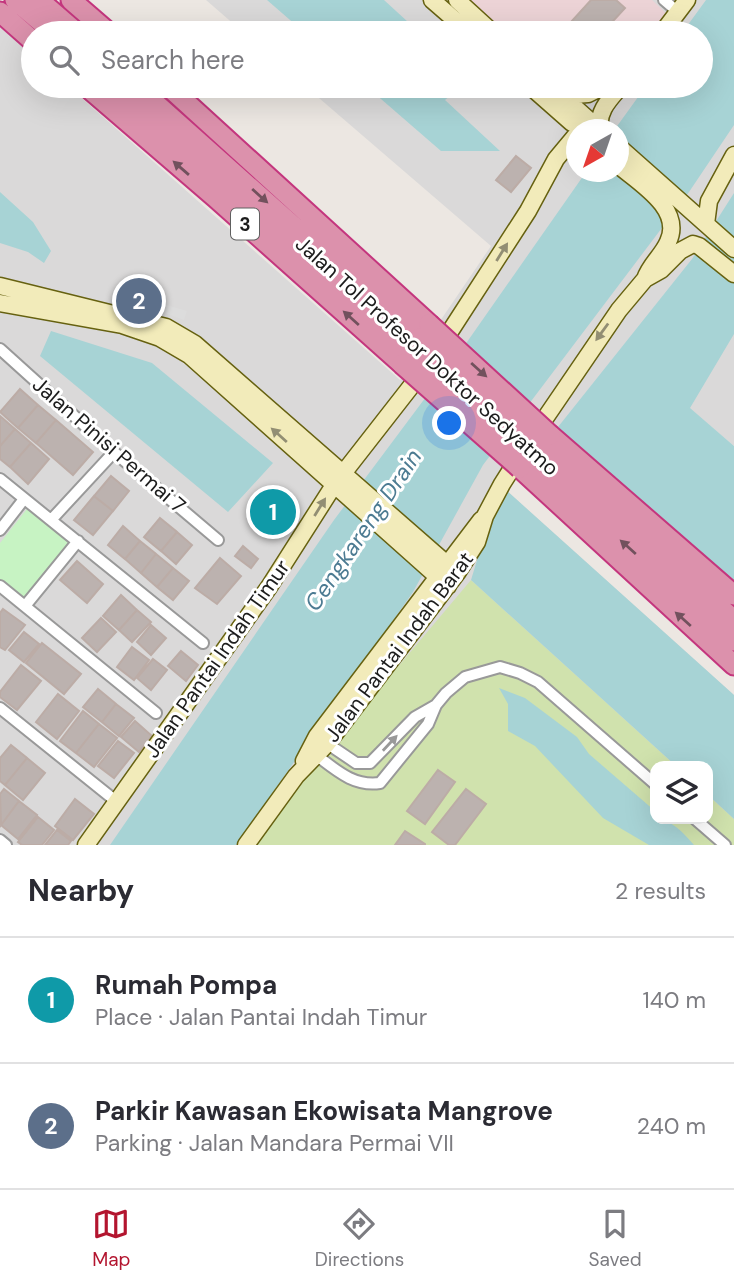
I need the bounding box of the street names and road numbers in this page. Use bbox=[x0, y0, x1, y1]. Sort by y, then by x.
road number: 3 bbox=[231, 208, 259, 240]
street label: Jalan Tol Profesor Doktor Sedyatmo bbox=[289, 230, 565, 482]
street label: Jalan Pinisi Permai 7 bbox=[26, 371, 192, 519]
street label: Jalan Pantai Indah Barat bbox=[318, 546, 480, 748]
street label: Jalan Pantai Indah Timur bbox=[138, 554, 296, 764]

